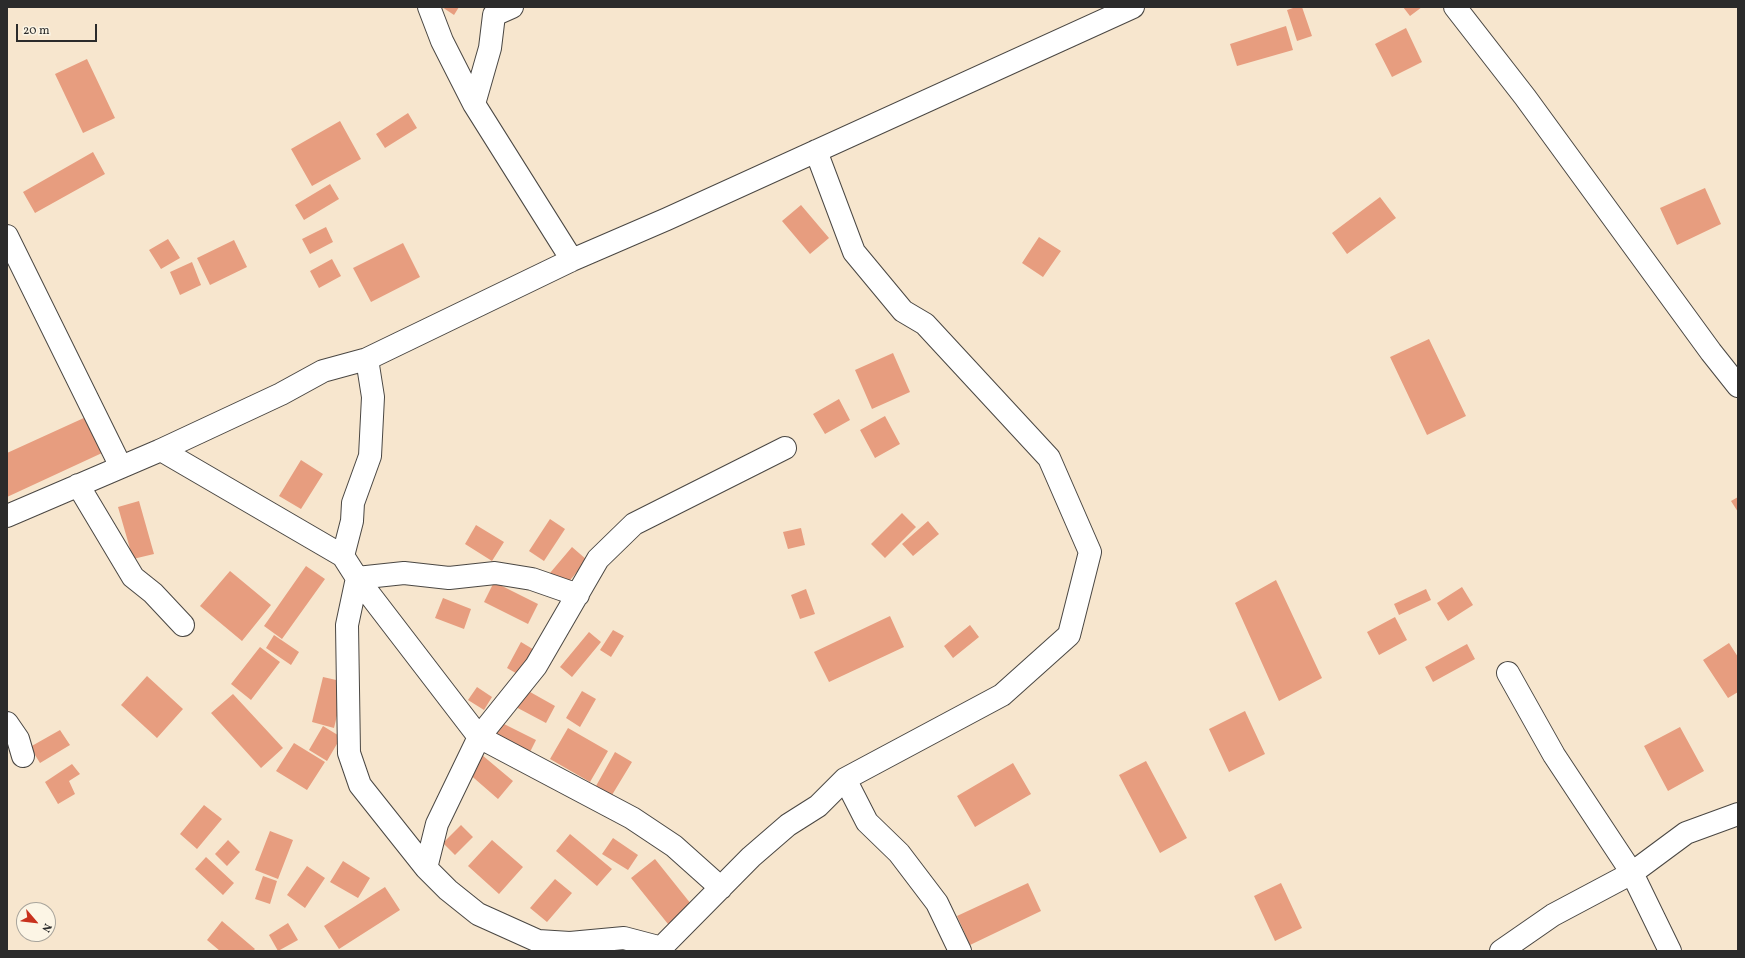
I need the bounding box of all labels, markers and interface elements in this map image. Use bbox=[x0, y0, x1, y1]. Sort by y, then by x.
scale bar bbox=[18, 16, 99, 42]
text: 20 m bbox=[23, 23, 50, 39]
north arrow bbox=[16, 902, 56, 942]
text: N bbox=[38, 920, 55, 934]

